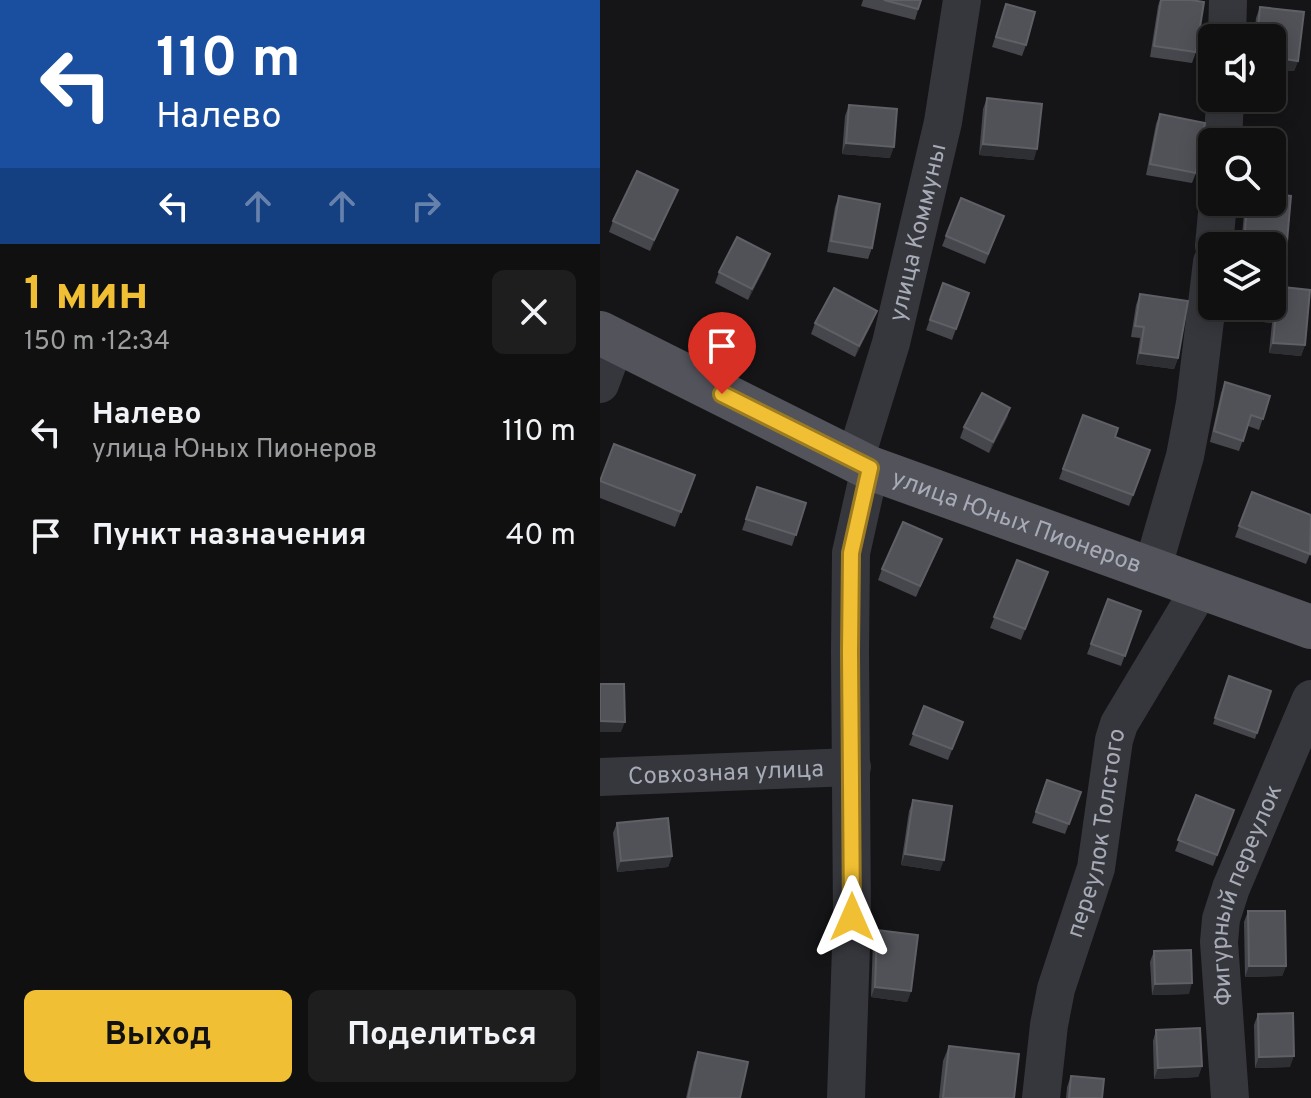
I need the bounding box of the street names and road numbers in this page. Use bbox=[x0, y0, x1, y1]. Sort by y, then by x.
street label: улица Коммуны bbox=[884, 141, 954, 325]
street label: улица Юных Пионеров bbox=[887, 464, 1145, 582]
street label: переулок Толстого bbox=[1061, 725, 1134, 942]
street label: Совхозная улица bbox=[627, 755, 825, 793]
street label: Фигурный переулок bbox=[1206, 780, 1290, 1007]

